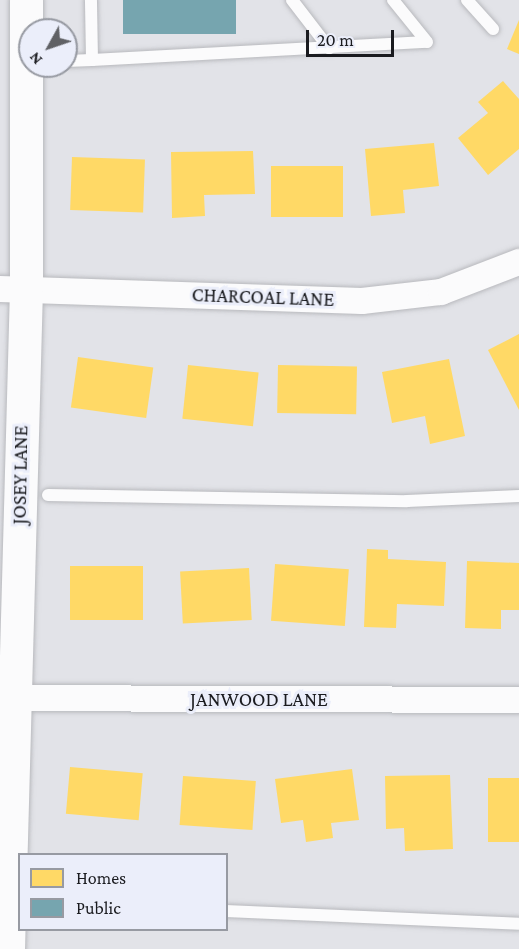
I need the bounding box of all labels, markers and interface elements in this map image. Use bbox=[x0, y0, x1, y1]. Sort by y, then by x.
north arrow bbox=[18, 18, 78, 78]
scale bar bbox=[309, 18, 398, 56]
text: 20 m bbox=[317, 30, 354, 50]
text: N bbox=[25, 49, 45, 68]
street label: CHARCOAL LANE bbox=[191, 283, 335, 311]
street label: JOSEY LANE bbox=[7, 425, 33, 525]
street label: JANWOOD LANE bbox=[190, 687, 328, 711]
legend bbox=[18, 853, 228, 931]
text: Homes bbox=[76, 868, 126, 888]
text: Public bbox=[76, 898, 121, 918]

